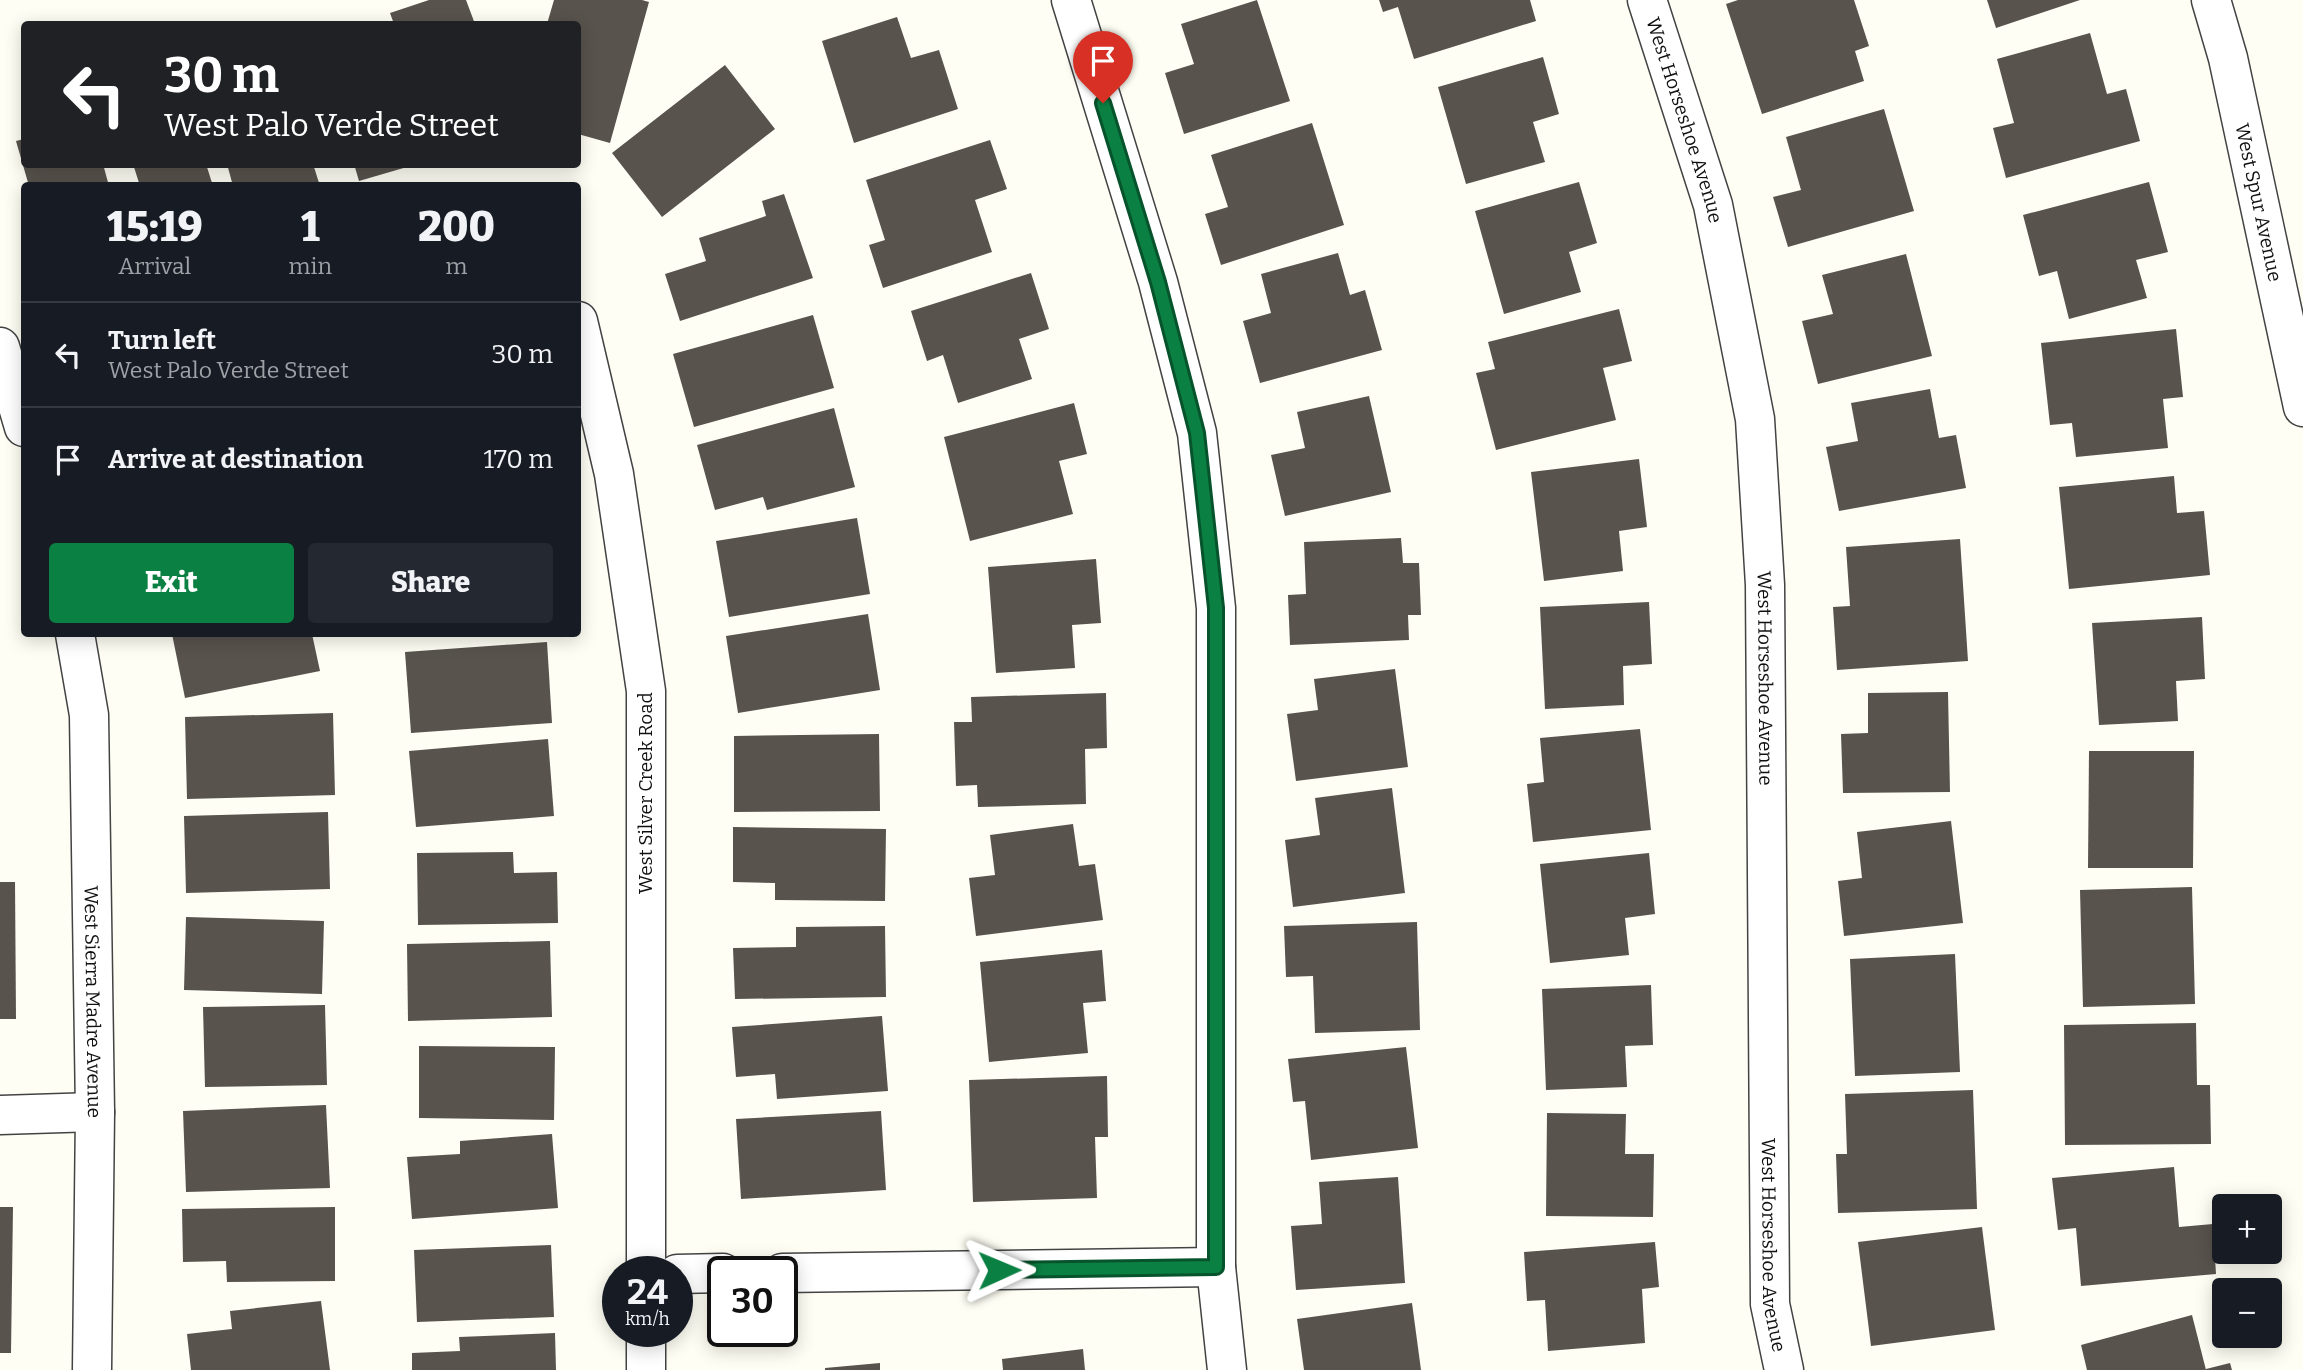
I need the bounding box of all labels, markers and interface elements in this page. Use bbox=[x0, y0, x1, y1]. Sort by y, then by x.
street label: West Horseshoe Avenue bbox=[1641, 14, 1727, 225]
pin bbox=[1073, 31, 1133, 103]
icon: arrive bbox=[1084, 42, 1122, 80]
text: 30 m bbox=[164, 46, 279, 105]
icon: left bbox=[49, 49, 140, 140]
text: West Palo Verde Street bbox=[164, 106, 499, 144]
street label: West Spur Avenue bbox=[2230, 121, 2287, 284]
text: 15:19 bbox=[107, 202, 203, 252]
text: 1 bbox=[301, 202, 320, 252]
text: 200 bbox=[418, 202, 495, 252]
text: Arrival bbox=[118, 252, 191, 280]
text: min bbox=[289, 252, 332, 280]
text: m bbox=[445, 252, 467, 280]
text: Turn left bbox=[108, 325, 216, 356]
icon: left bbox=[49, 336, 87, 374]
text: 30 m bbox=[492, 339, 553, 370]
text: West Palo Verde Street bbox=[108, 356, 349, 384]
icon: arrive bbox=[49, 441, 87, 479]
text: Arrive at destination bbox=[108, 444, 363, 475]
text: 170 m bbox=[483, 444, 553, 475]
button: Exit bbox=[49, 543, 294, 623]
button: Share bbox=[308, 543, 553, 623]
street label: West Horseshoe Avenue bbox=[1752, 570, 1777, 786]
street label: West Silver Creek Road bbox=[634, 692, 657, 894]
street label: West Sierra Madre Avenue bbox=[80, 885, 106, 1118]
street label: West Horseshoe Avenue bbox=[1757, 1138, 1791, 1354]
map controls bbox=[2212, 1194, 2282, 1348]
button: + bbox=[2212, 1194, 2282, 1264]
position arrow bbox=[962, 1233, 1036, 1307]
speed limit sign: 30 bbox=[707, 1256, 798, 1347]
text: 24 bbox=[627, 1271, 668, 1313]
button: − bbox=[2212, 1278, 2282, 1348]
text: km/h bbox=[625, 1308, 670, 1330]

